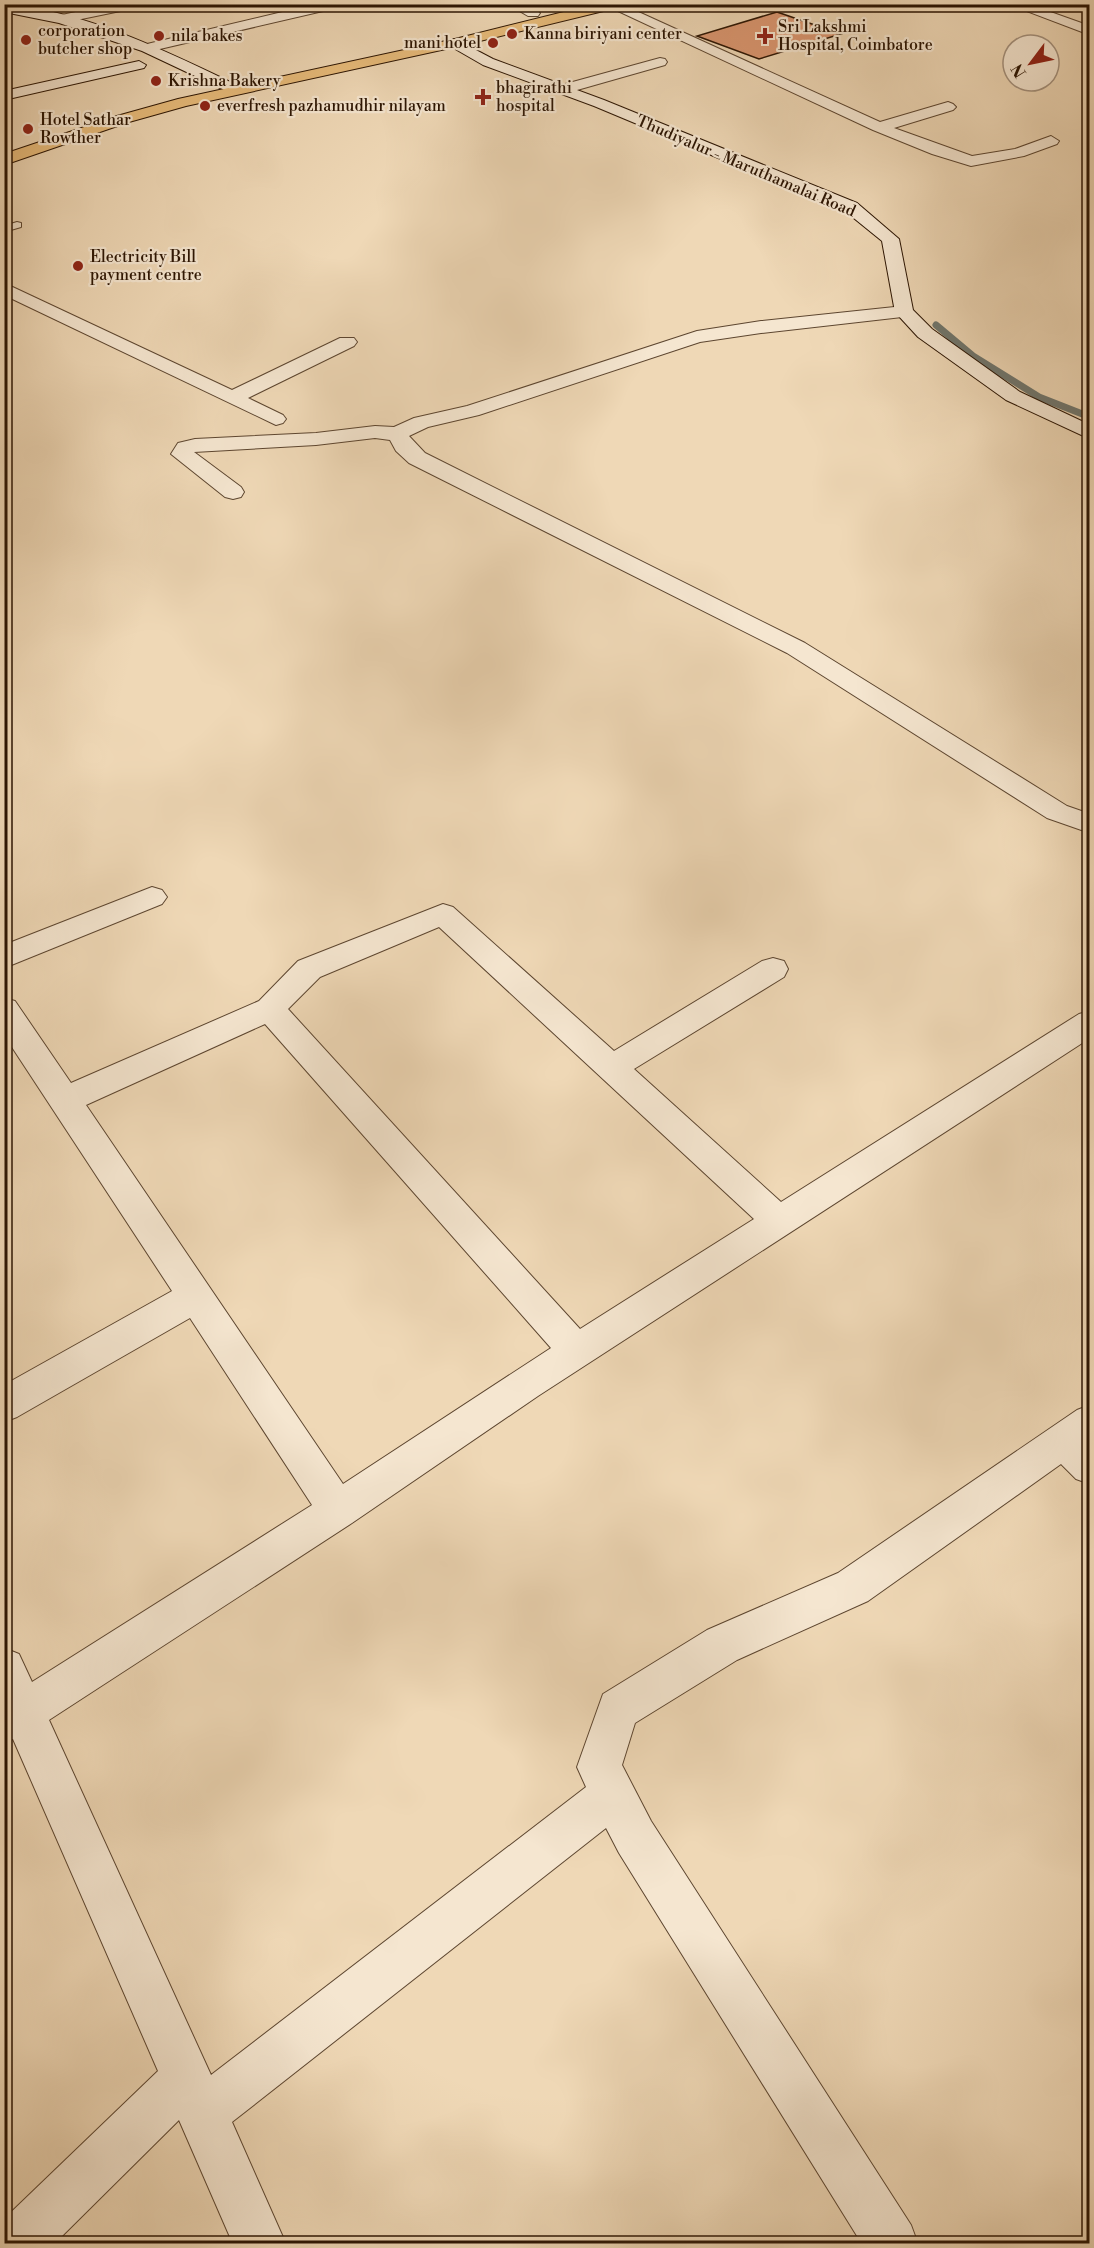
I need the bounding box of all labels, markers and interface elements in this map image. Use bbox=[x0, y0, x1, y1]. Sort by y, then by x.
place label: Sri Lakshmi Hospital, Coimbatore bbox=[778, 17, 933, 55]
place label: corporation butcher shop bbox=[38, 21, 132, 59]
place label: Kanna biriyani center bbox=[524, 24, 682, 44]
place label: nila bakes bbox=[171, 26, 242, 46]
marker: Kanna biriyani center bbox=[505, 27, 519, 41]
marker: Sri Lakshmi Hospital, Coimbatore bbox=[756, 27, 774, 45]
marker: nila bakes bbox=[152, 29, 166, 43]
marker: corporation butcher shop bbox=[19, 33, 33, 47]
place label: mani hotel bbox=[404, 33, 481, 53]
north arrow bbox=[1001, 33, 1061, 93]
marker: mani hotel bbox=[486, 36, 500, 50]
text: N bbox=[1007, 59, 1031, 81]
place label: Krishna Bakery bbox=[168, 71, 281, 91]
marker: Krishna Bakery bbox=[149, 74, 163, 88]
place label: bhagirathi hospital bbox=[496, 78, 572, 116]
marker: bhagirathi hospital bbox=[474, 88, 492, 106]
place label: everfresh pazhamudhir nilayam bbox=[217, 96, 446, 116]
marker: everfresh pazhamudhir nilayam bbox=[198, 99, 212, 113]
place label: Hotel Sathar Rowther bbox=[40, 110, 131, 148]
street label: Thudiyalur - Maruthamalai Road bbox=[633, 111, 859, 221]
marker: Hotel Sathar Rowther bbox=[21, 122, 35, 136]
place label: Electricity Bill payment centre bbox=[90, 247, 202, 285]
marker: Electricity Bill payment centre bbox=[71, 259, 85, 273]

